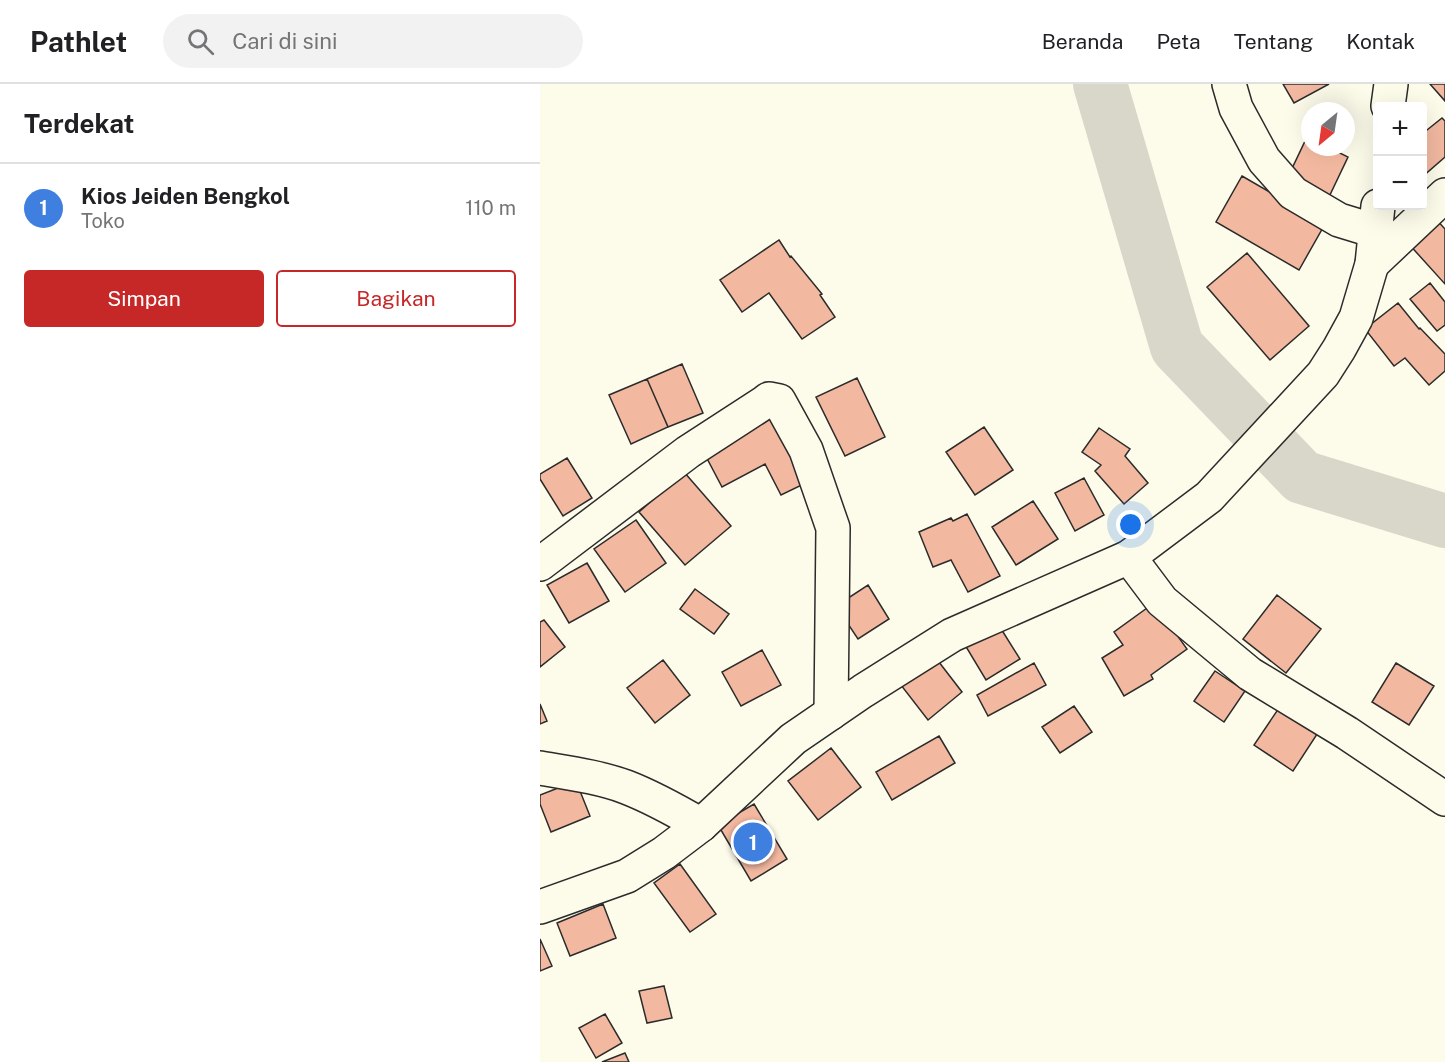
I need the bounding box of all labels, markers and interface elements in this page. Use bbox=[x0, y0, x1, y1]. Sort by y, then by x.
search box bbox=[163, 14, 583, 68]
text: Pathlet bbox=[30, 25, 127, 58]
icon: search bbox=[184, 25, 217, 58]
text: Cari di sini bbox=[232, 28, 337, 54]
text: Beranda bbox=[1042, 29, 1123, 54]
text: Peta bbox=[1156, 29, 1201, 54]
text: Tentang bbox=[1234, 29, 1313, 54]
text: Kontak bbox=[1346, 29, 1415, 54]
north arrow bbox=[1301, 102, 1355, 156]
map controls bbox=[1373, 102, 1427, 210]
button: + bbox=[1373, 102, 1427, 156]
text: Terdekat bbox=[24, 108, 134, 139]
button: − bbox=[1373, 156, 1427, 210]
text: Kios Jeiden Bengkol bbox=[81, 183, 290, 209]
text: 1 bbox=[39, 196, 48, 220]
text: 110 m bbox=[465, 196, 516, 220]
text: Toko bbox=[81, 209, 125, 233]
button: Simpan bbox=[24, 270, 264, 327]
button: Bagikan bbox=[276, 270, 516, 327]
your location bbox=[1116, 510, 1145, 539]
pin: 1 bbox=[734, 820, 772, 864]

